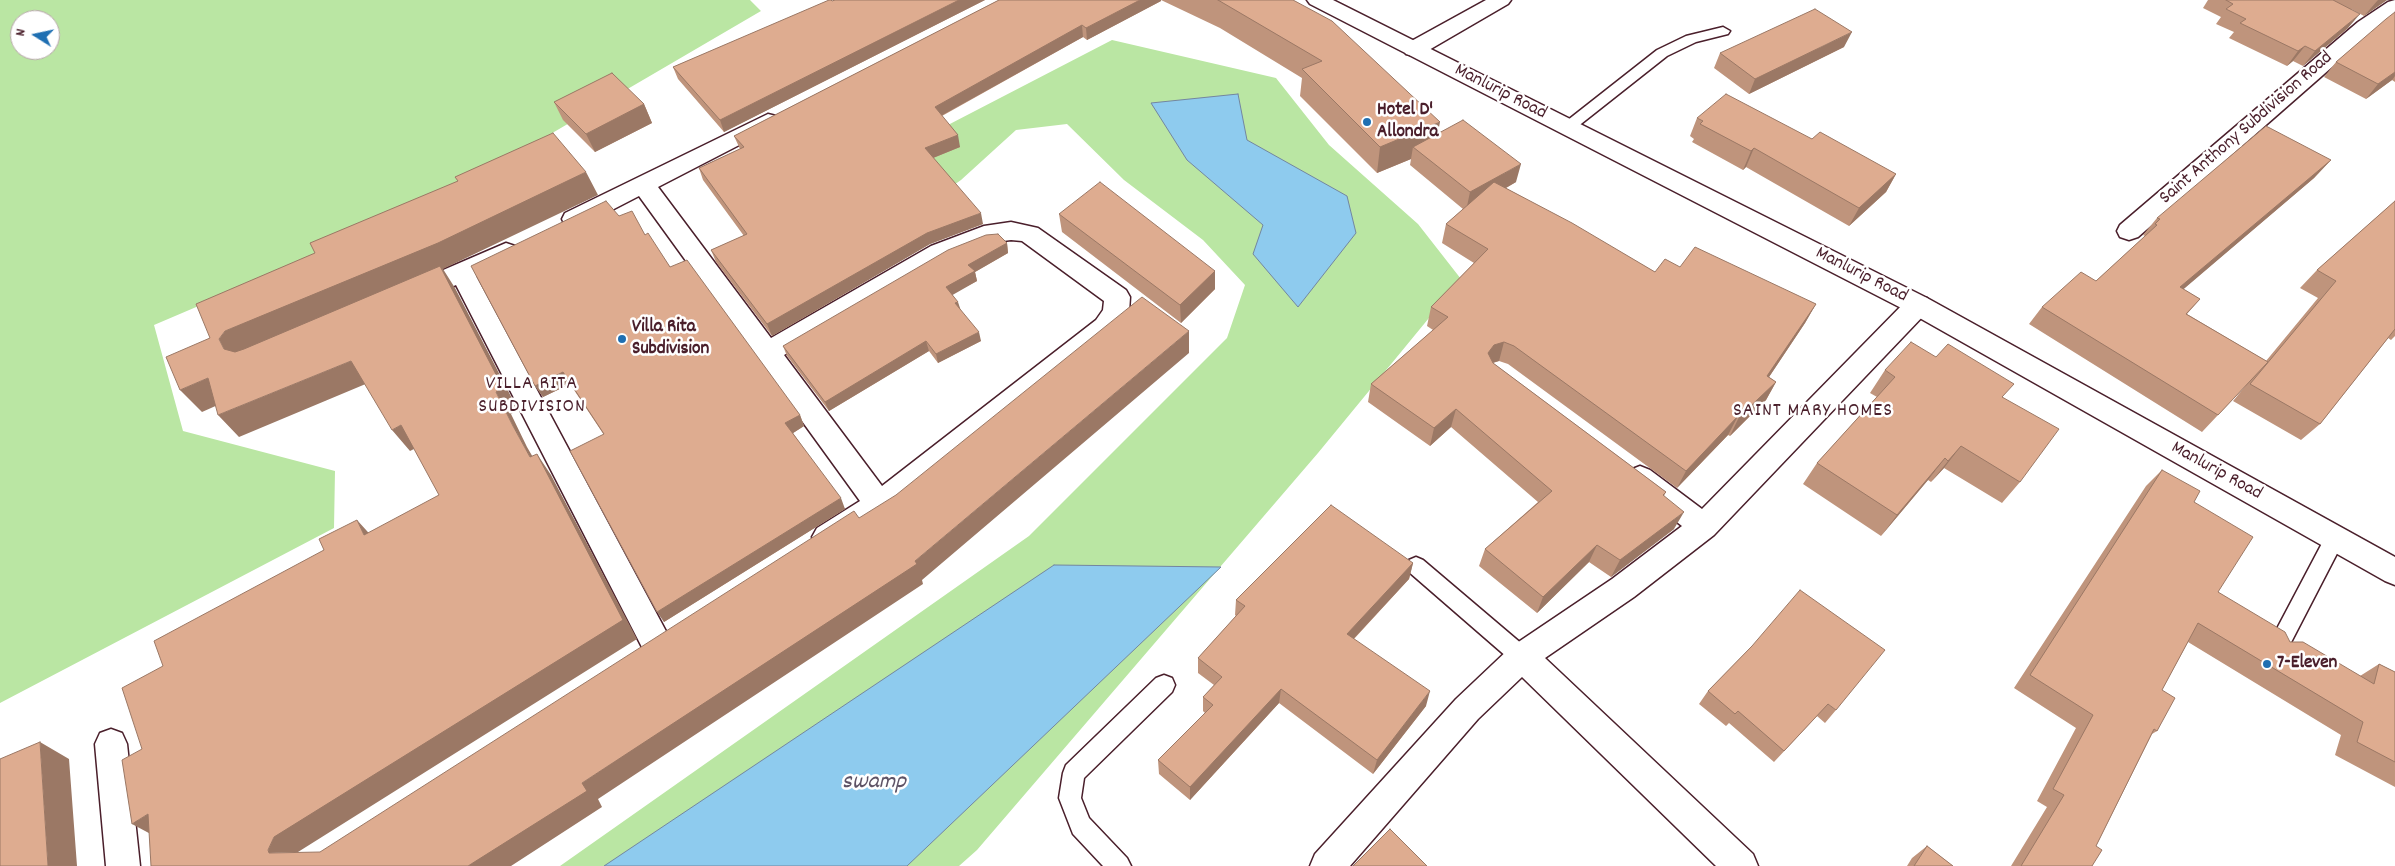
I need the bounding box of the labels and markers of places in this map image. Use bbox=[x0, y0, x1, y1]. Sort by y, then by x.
place label: Hotel D' Allondra bbox=[1377, 100, 1439, 144]
marker: Hotel D' Allondra bbox=[1361, 116, 1373, 128]
place label: Villa Rita Subdivision bbox=[632, 317, 709, 361]
marker: Villa Rita Subdivision bbox=[616, 333, 628, 345]
place label: 7-Eleven bbox=[2277, 653, 2337, 675]
marker: 7-Eleven bbox=[2261, 658, 2273, 670]

